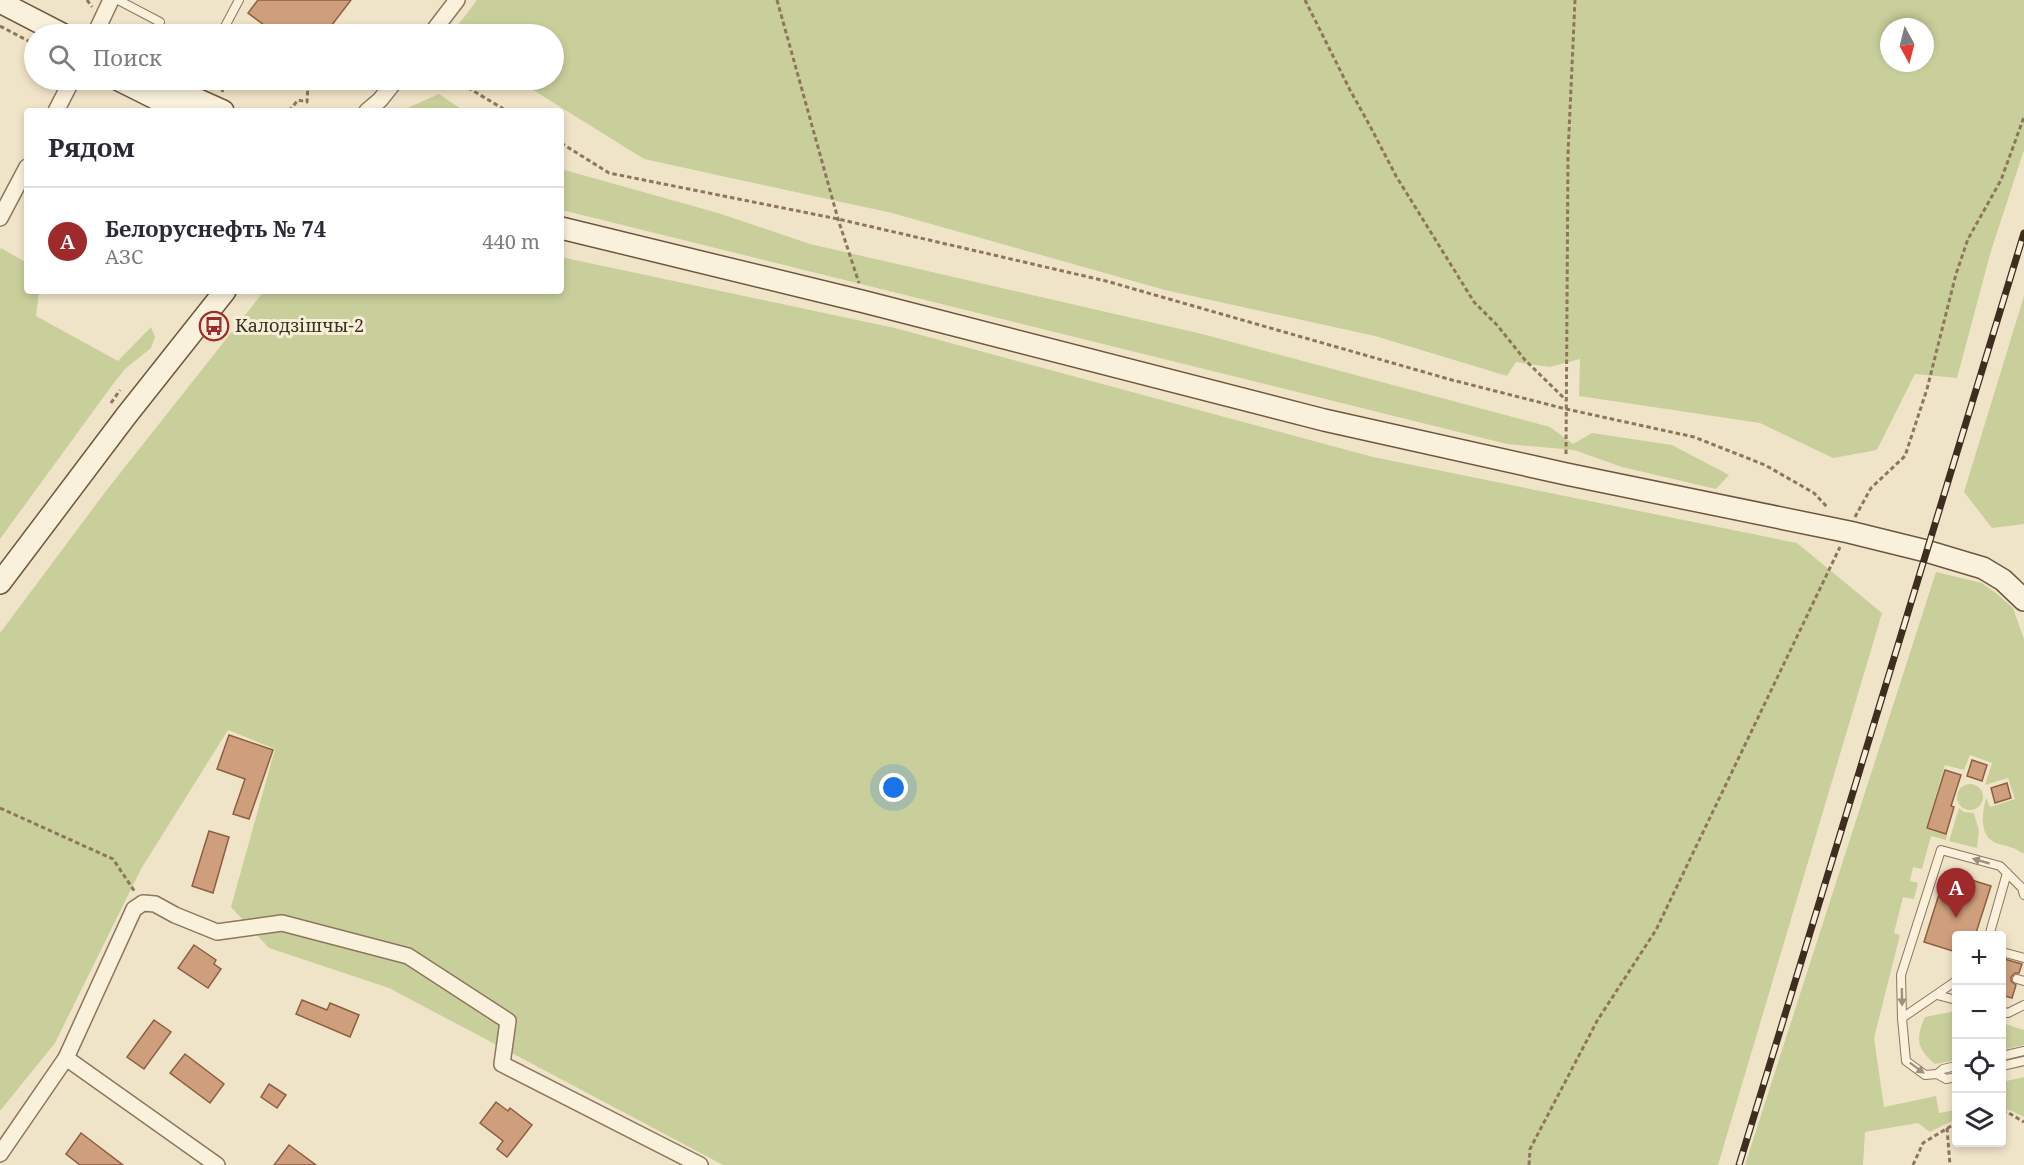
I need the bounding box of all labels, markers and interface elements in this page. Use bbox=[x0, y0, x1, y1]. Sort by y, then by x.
north arrow bbox=[1880, 18, 1934, 72]
search box bbox=[24, 24, 564, 90]
icon: search bbox=[45, 41, 78, 74]
text: Поиск bbox=[93, 42, 162, 72]
text: Рядом bbox=[48, 129, 135, 165]
text: Белоруснефть № 74 bbox=[105, 213, 326, 243]
text: A bbox=[60, 228, 75, 255]
text: 440 m bbox=[482, 228, 540, 255]
text: АЗС bbox=[105, 243, 143, 270]
bus stop icon: Калодзішчы-2 bbox=[198, 310, 230, 342]
place label: Калодзішчы-2 bbox=[235, 313, 364, 337]
your location bbox=[879, 773, 908, 802]
one-way arrow bbox=[1972, 856, 1990, 865]
pin: A bbox=[1936, 868, 1976, 918]
map controls bbox=[1952, 931, 2006, 1147]
button: + bbox=[1952, 931, 2006, 985]
button: − bbox=[1952, 985, 2006, 1039]
one-way arrow bbox=[1897, 988, 1906, 1007]
button: locate bbox=[1952, 1039, 2006, 1093]
one-way arrow bbox=[1908, 1062, 1924, 1074]
button: layers bbox=[1952, 1093, 2006, 1147]

